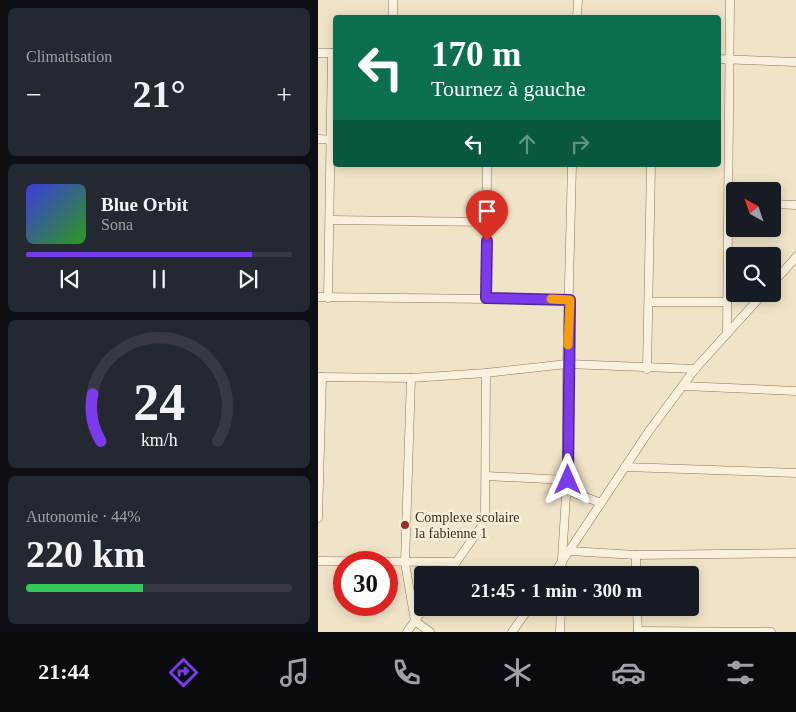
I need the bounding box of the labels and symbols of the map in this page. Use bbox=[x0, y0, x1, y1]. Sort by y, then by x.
north arrow bbox=[726, 182, 780, 238]
pin bbox=[466, 190, 508, 241]
position arrow bbox=[541, 453, 593, 505]
place label: Complexe scolaire la fabienne 1 bbox=[415, 510, 520, 541]
marker: Complexe scolaire la fabienne 1 bbox=[399, 519, 411, 531]
speed limit sign: 30 bbox=[333, 551, 398, 616]

